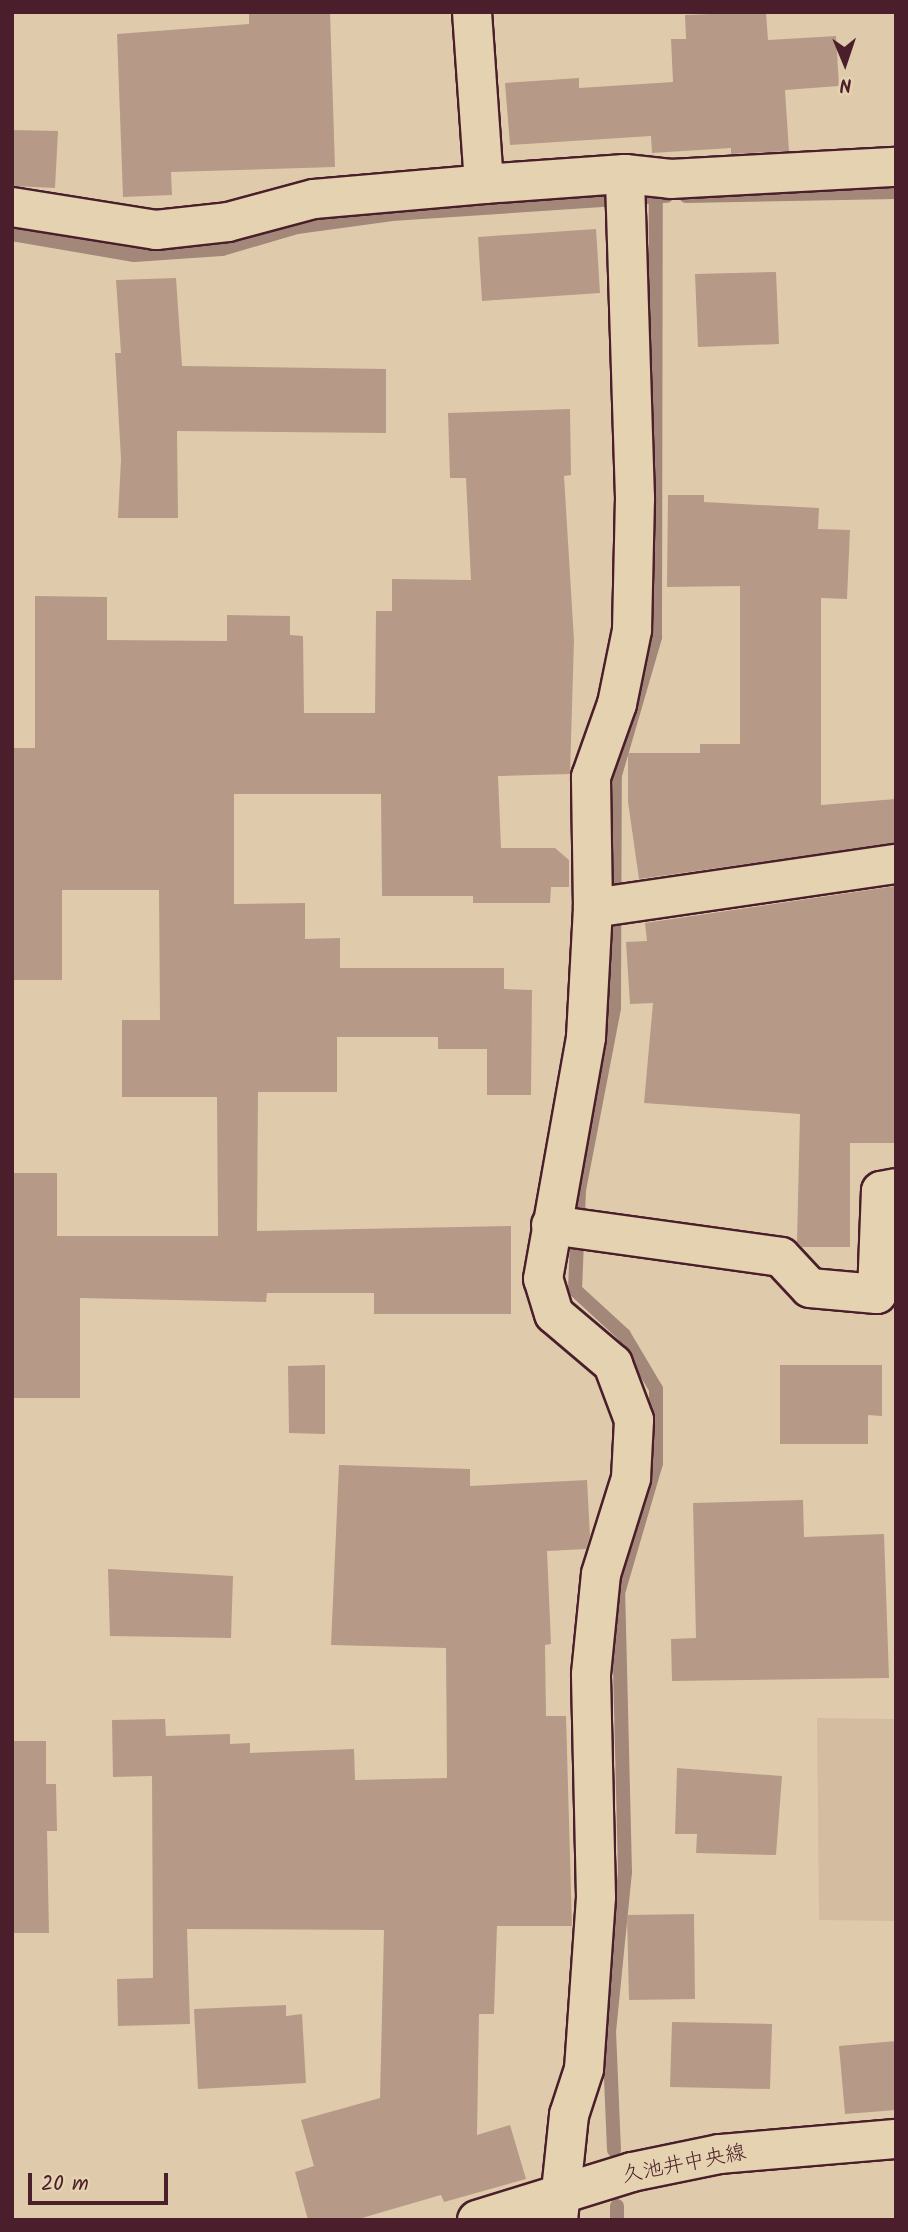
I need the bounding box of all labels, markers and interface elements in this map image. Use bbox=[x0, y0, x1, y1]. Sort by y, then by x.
north arrow bbox=[810, 28, 880, 98]
text: N bbox=[839, 69, 852, 99]
street label: 久池井中央線 bbox=[620, 2141, 748, 2189]
scale bar bbox=[32, 2158, 172, 2202]
text: 20 m bbox=[41, 2168, 89, 2201]

